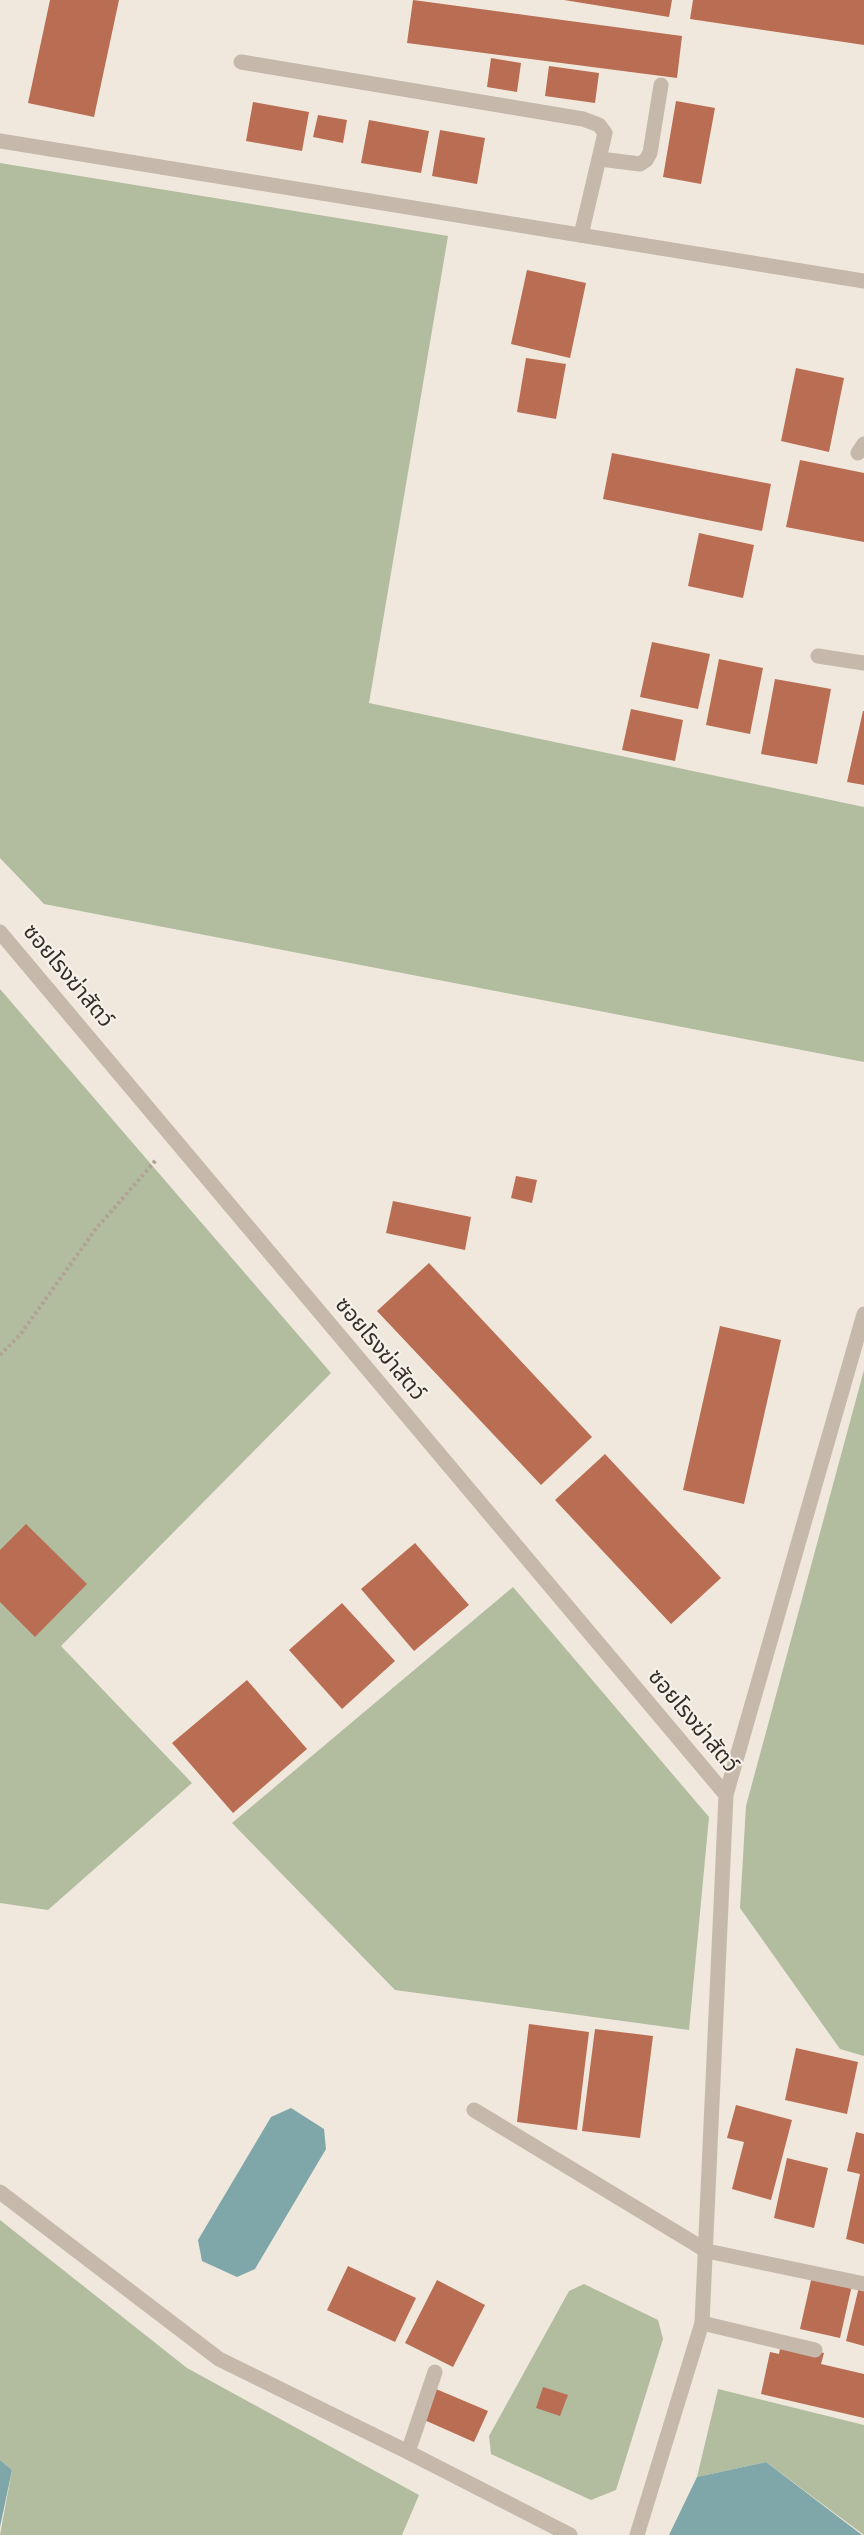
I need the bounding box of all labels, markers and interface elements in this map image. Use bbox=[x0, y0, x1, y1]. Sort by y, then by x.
street label: ซอยโรงฆ่าสัตว์ bbox=[17, 919, 119, 1033]
street label: ซอยโรงฆ่าสัตว์ bbox=[329, 1292, 431, 1406]
street label: ซอยโรงฆ่าสัตว์ bbox=[642, 1664, 744, 1778]

